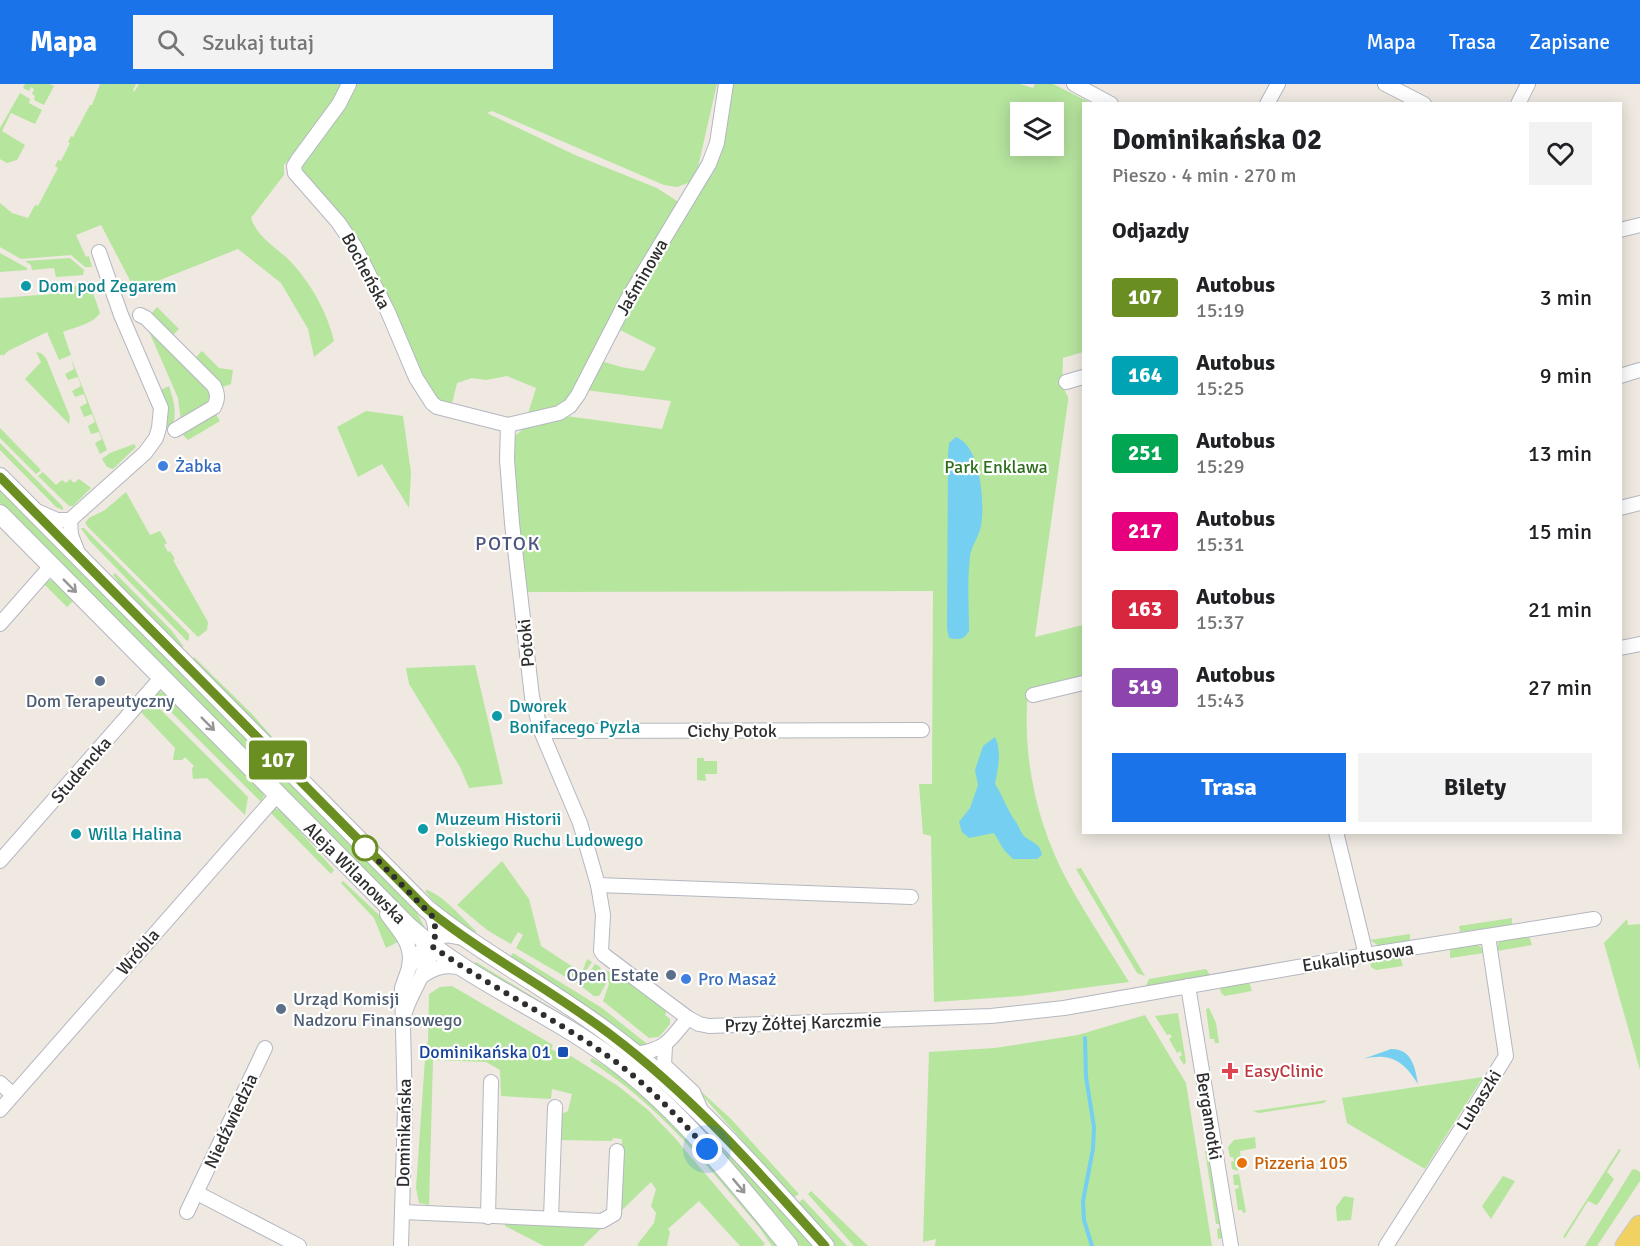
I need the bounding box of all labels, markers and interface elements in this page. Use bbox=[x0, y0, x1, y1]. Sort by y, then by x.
search box bbox=[133, 15, 553, 69]
text: Mapa bbox=[30, 25, 97, 59]
icon: search bbox=[154, 26, 187, 59]
text: Szukaj tutaj bbox=[202, 29, 314, 56]
text: Mapa bbox=[1366, 29, 1416, 55]
text: Trasa bbox=[1449, 29, 1496, 55]
text: Zapisane bbox=[1529, 29, 1610, 55]
map controls bbox=[1010, 102, 1064, 156]
button: layers bbox=[1010, 102, 1064, 156]
button: heart bbox=[1529, 122, 1592, 185]
text: Dominikańska 02 bbox=[1112, 123, 1322, 157]
text: Pieszo · 4 min · 270 m bbox=[1112, 163, 1297, 188]
text: Odjazdy bbox=[1112, 217, 1189, 244]
street label: Bocheńska bbox=[337, 229, 395, 313]
street label: Jaśminowa bbox=[611, 235, 673, 319]
text: Autobus bbox=[1196, 271, 1275, 298]
place label: Dom pod Zegarem bbox=[38, 275, 177, 297]
marker: Dom pod Zegarem bbox=[19, 279, 33, 293]
text: 107 bbox=[1128, 284, 1162, 310]
text: 3 min bbox=[1540, 284, 1592, 311]
text: 15:19 bbox=[1196, 298, 1245, 323]
text: Autobus bbox=[1196, 349, 1275, 376]
text: 164 bbox=[1128, 362, 1162, 388]
text: 9 min bbox=[1540, 362, 1592, 389]
text: 15:25 bbox=[1196, 376, 1245, 401]
text: Autobus bbox=[1196, 427, 1275, 454]
text: 251 bbox=[1128, 440, 1162, 466]
text: 13 min bbox=[1528, 440, 1592, 467]
text: 15:29 bbox=[1196, 454, 1245, 479]
place label: Żabka bbox=[175, 455, 222, 477]
park label: Park Enklawa bbox=[944, 456, 1048, 478]
marker: Żabka bbox=[156, 459, 170, 473]
text: Autobus bbox=[1196, 505, 1275, 532]
text: 217 bbox=[1128, 518, 1162, 544]
text: 15 min bbox=[1528, 518, 1592, 545]
district label: POTOK bbox=[475, 531, 541, 556]
text: 15:31 bbox=[1196, 532, 1245, 557]
one-way arrow bbox=[63, 578, 78, 593]
text: Autobus bbox=[1196, 583, 1275, 610]
text: 163 bbox=[1128, 596, 1162, 622]
text: 21 min bbox=[1528, 596, 1592, 623]
text: 15:37 bbox=[1196, 610, 1245, 635]
street label: Potoki bbox=[513, 618, 539, 668]
text: Autobus bbox=[1196, 661, 1275, 688]
marker: Dom Terapeutyczny bbox=[93, 674, 107, 688]
text: 519 bbox=[1128, 674, 1162, 700]
text: 27 min bbox=[1528, 674, 1592, 701]
text: 15:43 bbox=[1196, 688, 1245, 713]
place label: Dom Terapeutyczny bbox=[26, 690, 175, 712]
place label: Dworek Bonifacego Pyzla bbox=[509, 695, 640, 738]
marker: Dworek Bonifacego Pyzla bbox=[490, 709, 504, 723]
one-way arrow bbox=[200, 717, 215, 732]
street label: Cichy Potok bbox=[687, 720, 777, 742]
street label: Studencka bbox=[46, 732, 116, 808]
line badge: 107 bbox=[244, 740, 312, 780]
text: 107 bbox=[261, 747, 295, 773]
button: Trasa bbox=[1112, 753, 1346, 822]
button: Bilety bbox=[1358, 753, 1592, 822]
place label: Muzeum Historii Polskiego Ruchu Ludowego bbox=[435, 808, 643, 851]
street label: Aleja Wilanowska bbox=[299, 817, 411, 929]
marker: Muzeum Historii Polskiego Ruchu Ludowego bbox=[416, 822, 430, 836]
place label: Willa Halina bbox=[88, 823, 182, 845]
marker: Willa Halina bbox=[69, 827, 83, 841]
unlabelled marker bbox=[352, 835, 378, 861]
street label: Wróbla bbox=[112, 924, 164, 980]
street label: Eukaliptusowa bbox=[1301, 937, 1415, 977]
place label: Open Estate bbox=[566, 964, 659, 986]
marker: Open Estate bbox=[664, 968, 678, 982]
place label: Pro Masaż bbox=[698, 968, 776, 990]
marker: Pro Masaż bbox=[679, 972, 693, 986]
place label: Urząd Komisji Nadzoru Finansowego bbox=[293, 988, 462, 1031]
marker: Urząd Komisji Nadzoru Finansowego bbox=[274, 1002, 288, 1016]
street label: Przy Żółtej Karczmie bbox=[724, 1009, 882, 1037]
place label: Dominikańska 01 bbox=[419, 1041, 551, 1063]
marker: Dominikańska 01 bbox=[556, 1045, 570, 1059]
place label: EasyClinic bbox=[1244, 1060, 1324, 1082]
marker: EasyClinic bbox=[1221, 1062, 1239, 1080]
street label: Lubaszki bbox=[1452, 1066, 1506, 1134]
street label: Niedźwiedzia bbox=[199, 1070, 263, 1172]
street label: Bergamotki bbox=[1191, 1071, 1227, 1161]
street label: Dominikańska bbox=[392, 1078, 416, 1188]
your location bbox=[692, 1134, 722, 1164]
place label: Pizzeria 105 bbox=[1254, 1152, 1348, 1174]
marker: Pizzeria 105 bbox=[1235, 1156, 1249, 1170]
one-way arrow bbox=[732, 1178, 745, 1194]

